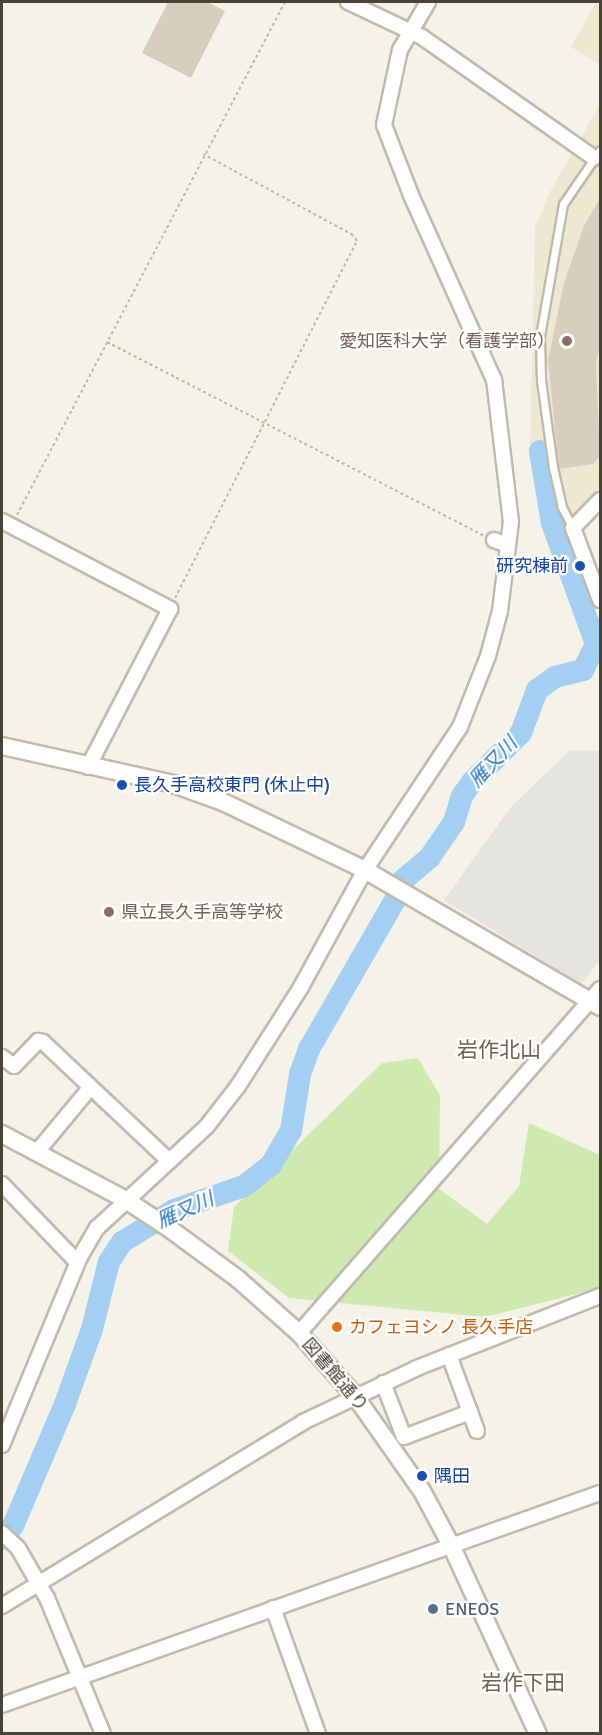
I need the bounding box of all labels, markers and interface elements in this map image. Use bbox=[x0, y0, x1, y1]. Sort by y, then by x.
place label: 愛知医科大学（看護学部） bbox=[339, 330, 555, 352]
marker: 愛知医科大学（看護学部） bbox=[560, 334, 574, 348]
place label: 研究棟前 bbox=[496, 555, 568, 577]
marker: 研究棟前 bbox=[573, 559, 587, 573]
water label: 雁又川 bbox=[464, 732, 522, 792]
place label: 長久手高校東門 (休止中) bbox=[134, 774, 330, 796]
marker: 長久手高校東門 (休止中) bbox=[115, 778, 129, 792]
place label: 県立長久手高等学校 bbox=[121, 901, 283, 923]
marker: 県立長久手高等学校 bbox=[102, 905, 116, 919]
district label: 岩作北山 bbox=[457, 1037, 541, 1063]
water label: 雁又川 bbox=[153, 1187, 217, 1233]
place label: カフェヨシノ 長久手店 bbox=[349, 1316, 533, 1338]
marker: カフェヨシノ 長久手店 bbox=[330, 1320, 344, 1334]
street label: 図書館通り bbox=[297, 1334, 373, 1416]
place label: 隅田 bbox=[434, 1465, 470, 1487]
marker: 隅田 bbox=[415, 1469, 429, 1483]
place label: ENEOS bbox=[445, 1598, 499, 1620]
marker: ENEOS bbox=[426, 1602, 440, 1616]
district label: 岩作下田 bbox=[481, 1670, 565, 1696]

